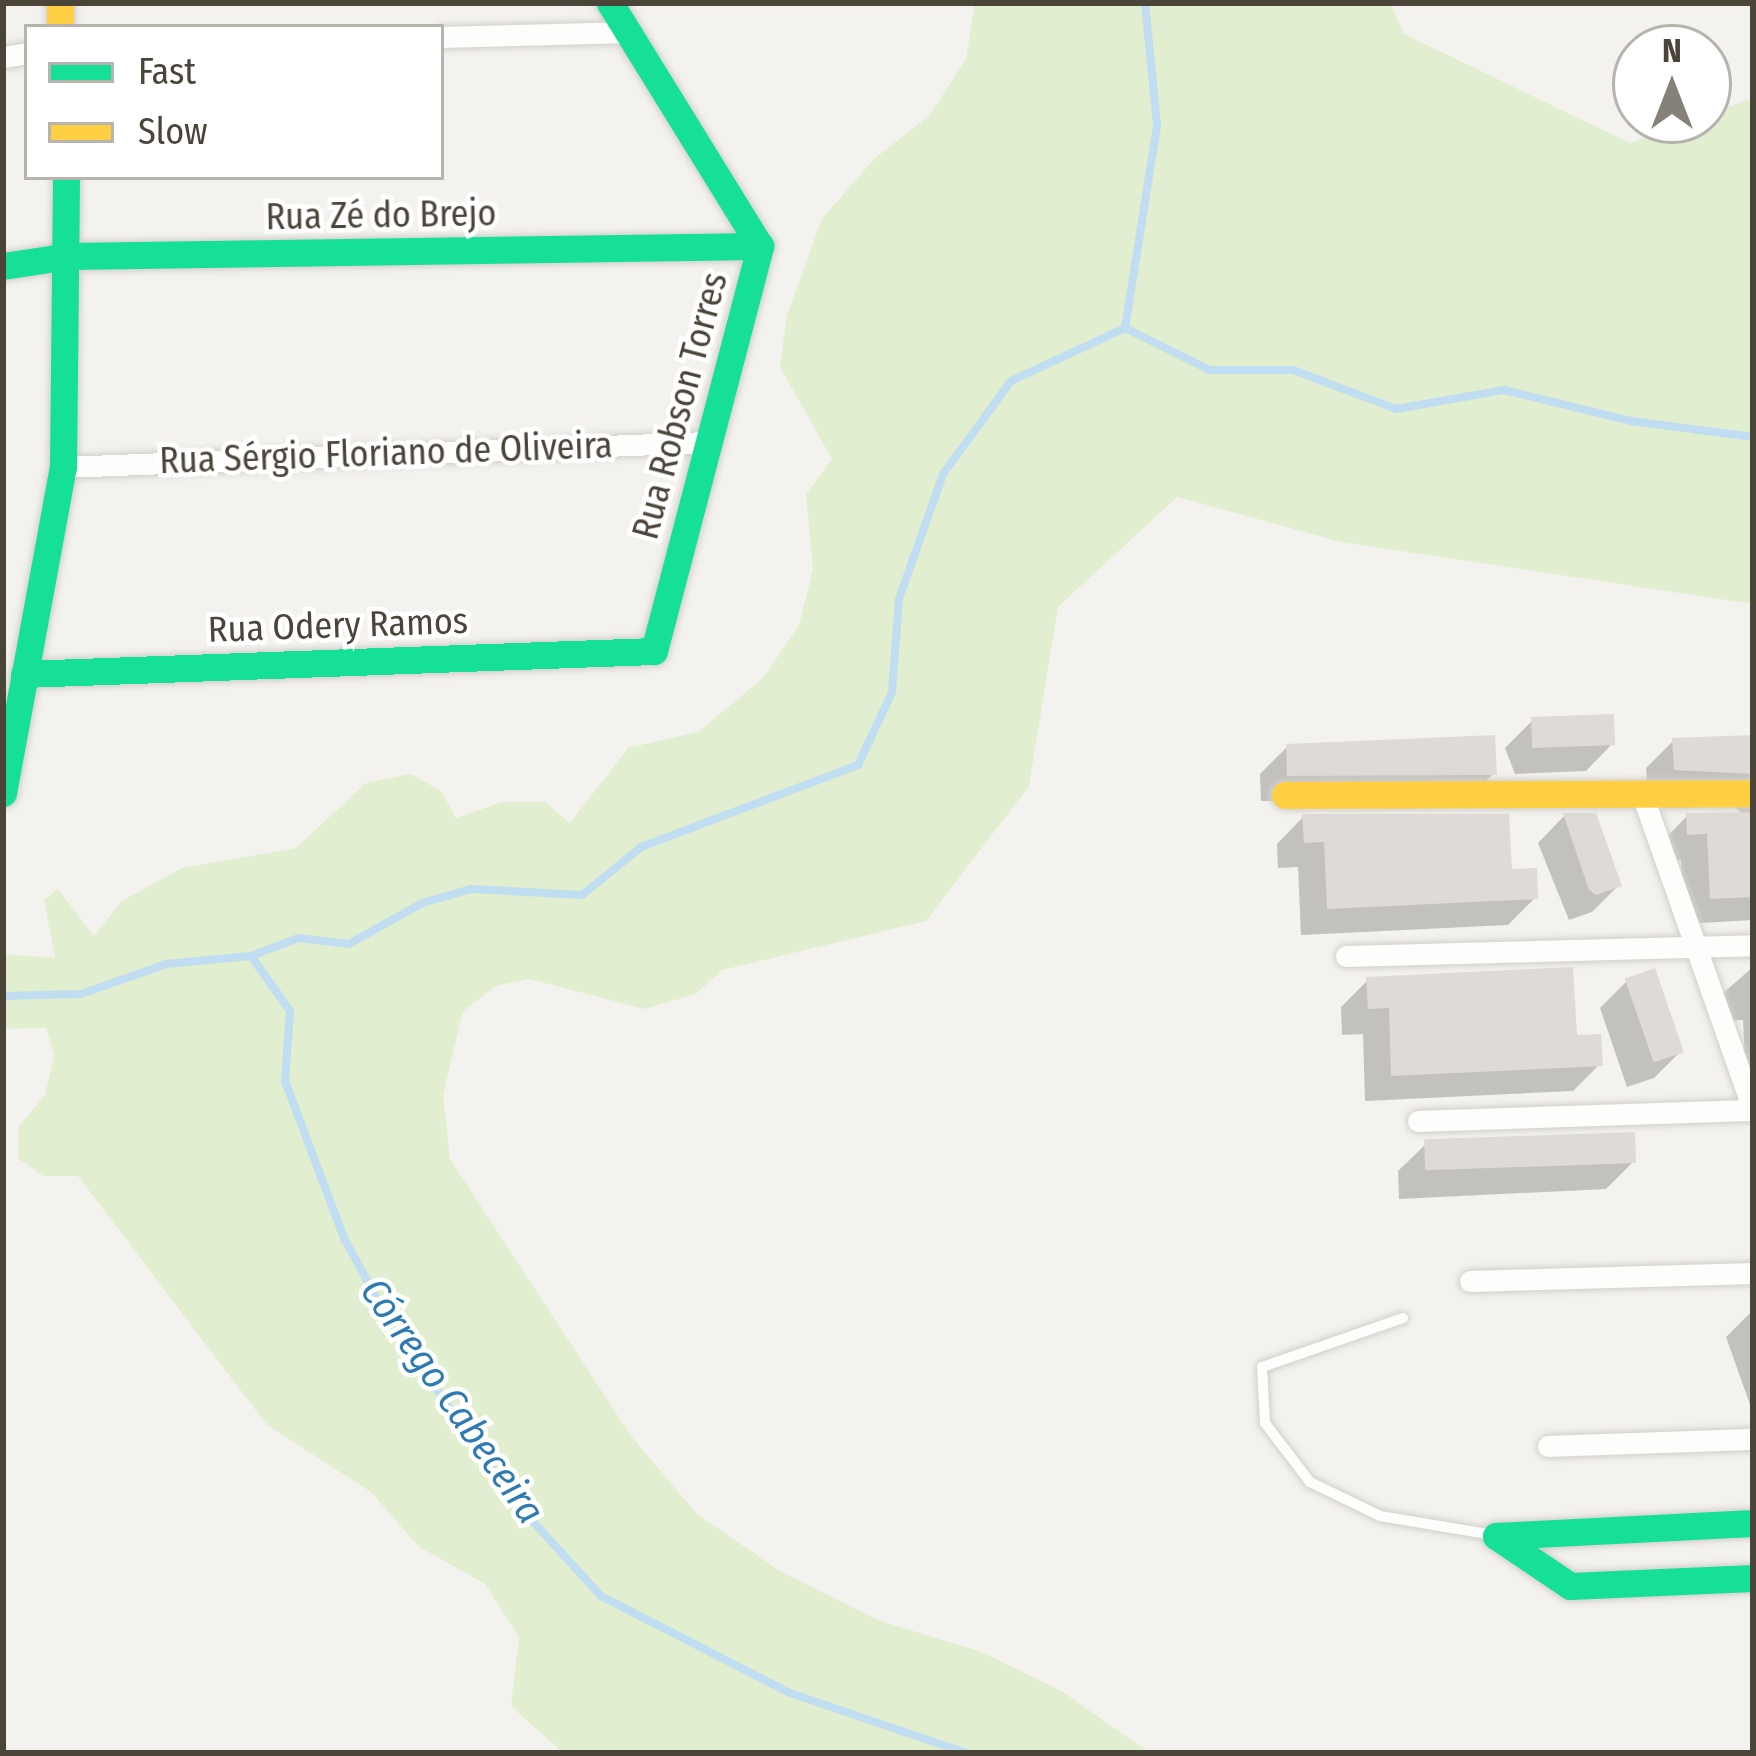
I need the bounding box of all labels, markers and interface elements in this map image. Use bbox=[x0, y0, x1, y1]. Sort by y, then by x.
legend bbox=[24, 24, 444, 180]
north arrow bbox=[1612, 24, 1732, 144]
text: N bbox=[1662, 31, 1682, 71]
text: Fast bbox=[138, 50, 196, 94]
text: Slow bbox=[138, 110, 208, 154]
street label: Rua Zé do Brejo bbox=[265, 192, 497, 240]
street label: Rua Robson Torres bbox=[625, 268, 737, 544]
street label: Rua Sérgio Floriano de Oliveira bbox=[159, 424, 613, 484]
street label: Rua Odery Ramos bbox=[207, 600, 469, 652]
water label: Córrego Cabeceira bbox=[350, 1270, 554, 1532]

